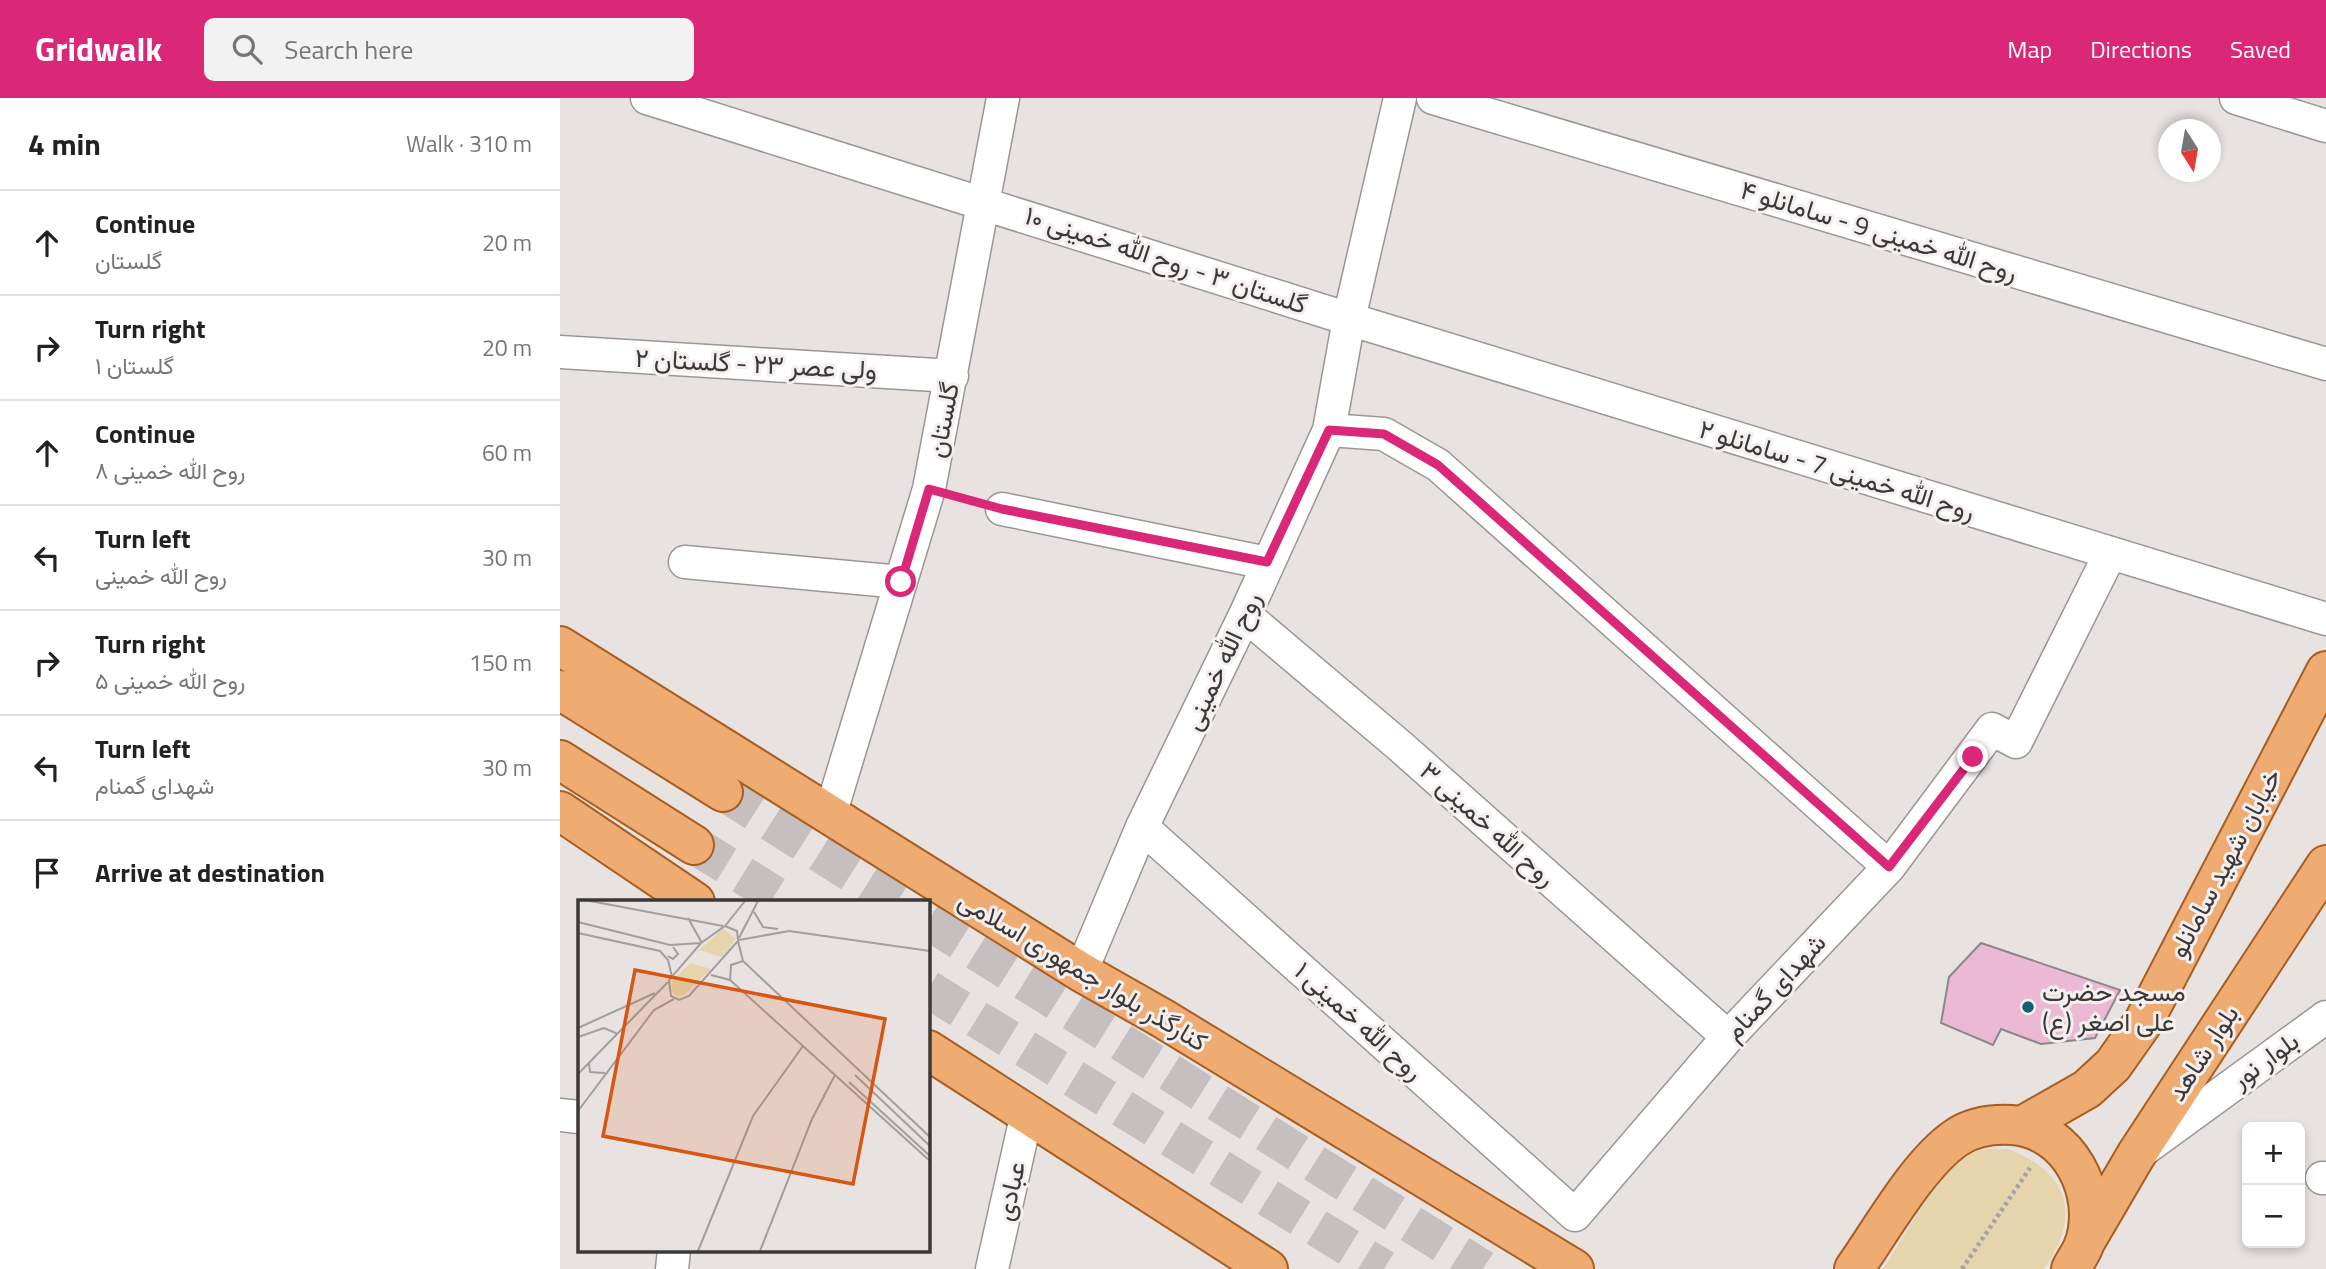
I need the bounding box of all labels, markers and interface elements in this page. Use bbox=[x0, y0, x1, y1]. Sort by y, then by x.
search box bbox=[204, 18, 694, 81]
text: Gridwalk bbox=[35, 24, 162, 74]
icon: search bbox=[228, 30, 266, 68]
text: Search here bbox=[284, 30, 413, 69]
text: Map bbox=[2007, 31, 2052, 67]
text: Directions bbox=[2090, 31, 2192, 67]
text: Saved bbox=[2230, 31, 2291, 67]
north arrow bbox=[2158, 119, 2221, 182]
text: 4 min bbox=[28, 121, 101, 167]
text: Walk · 310 m bbox=[406, 126, 532, 161]
street label: روح الله خمینی 9 - سامانلو ۴ bbox=[1736, 170, 2023, 291]
street label: گلستان ۳ - روح الله خمینی ۱۰ bbox=[1020, 195, 1312, 324]
text: Continue bbox=[95, 204, 195, 243]
icon: ahead bbox=[28, 224, 66, 262]
text: 20 m bbox=[482, 225, 532, 260]
text: گلستان bbox=[95, 243, 162, 278]
text: Turn right bbox=[95, 309, 206, 348]
icon: right bbox=[28, 329, 66, 367]
text: 20 m bbox=[482, 330, 532, 365]
street label: ولی عصر ۲۳ - گلستان ۲ bbox=[634, 338, 878, 389]
text: گلستان ۱ bbox=[95, 348, 174, 383]
street label: گلستان bbox=[916, 379, 969, 461]
street label: روح الله خمینی 7 - سامانلو ۲ bbox=[1694, 409, 1980, 530]
text: Continue bbox=[95, 414, 195, 453]
icon: ahead bbox=[28, 434, 66, 472]
text: 60 m bbox=[482, 435, 532, 470]
text: روح الله خمینی ۸ bbox=[95, 453, 245, 488]
text: Turn left bbox=[95, 519, 190, 558]
icon: left bbox=[28, 539, 66, 577]
text: 30 m bbox=[482, 540, 532, 575]
text: روح الله خمینی bbox=[95, 558, 227, 593]
route start bbox=[885, 566, 916, 597]
street label: روح الله خمینی bbox=[1172, 585, 1271, 737]
text: Turn right bbox=[95, 624, 206, 663]
icon: right bbox=[28, 644, 66, 682]
text: 150 m bbox=[469, 645, 532, 680]
text: روح الله خمینی ۵ bbox=[95, 663, 245, 698]
text: Turn left bbox=[95, 729, 190, 768]
route end bbox=[1957, 741, 1988, 772]
icon: left bbox=[28, 749, 66, 787]
text: 30 m bbox=[482, 750, 532, 785]
street label: روح الله خمینی ۳ bbox=[1411, 752, 1565, 896]
street label: خیابان شهید سامانلو bbox=[2158, 761, 2291, 964]
text: شهدای گمنام bbox=[95, 768, 214, 803]
text: Arrive at destination bbox=[95, 853, 325, 892]
icon: arrive bbox=[28, 854, 66, 892]
street label: کنارگذر بلوار جمهوری اسلامی bbox=[951, 880, 1215, 1061]
inset map bbox=[578, 900, 929, 1252]
street label: شهدای گمنام bbox=[1714, 924, 1835, 1049]
street label: روح الله خمینی ۱ bbox=[1286, 952, 1433, 1089]
place label: مسجد حضرت علی اصغر (ع) bbox=[2042, 972, 2186, 1041]
street label: بلوار شاهد bbox=[2157, 997, 2248, 1108]
marker: مسجد حضرت علی اصغر (ع) bbox=[2020, 999, 2036, 1015]
street label: بلوار نور bbox=[2222, 1021, 2307, 1098]
map controls bbox=[2242, 1122, 2305, 1248]
button: + bbox=[2242, 1122, 2305, 1185]
street label: عبادی bbox=[984, 1157, 1035, 1225]
button: − bbox=[2242, 1185, 2305, 1248]

